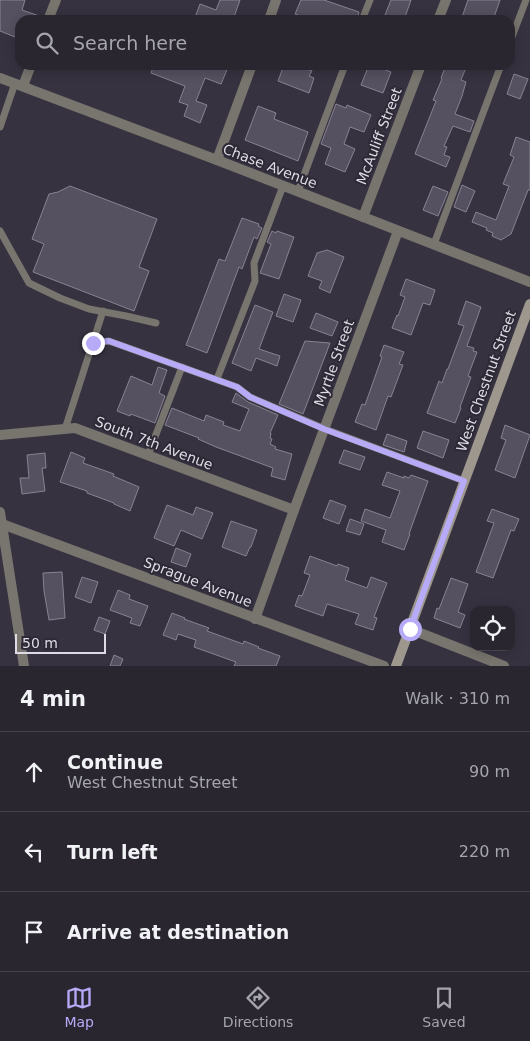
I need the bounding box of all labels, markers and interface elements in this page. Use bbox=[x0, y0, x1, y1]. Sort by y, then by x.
search box bbox=[15, 15, 515, 70]
icon: search bbox=[33, 29, 61, 57]
text: Search here bbox=[73, 32, 187, 54]
street label: McAuliff Street bbox=[353, 85, 405, 187]
street label: Chase Avenue bbox=[221, 141, 319, 191]
street label: West Chestnut Street bbox=[453, 308, 519, 454]
street label: Myrtle Street bbox=[311, 317, 357, 409]
route end bbox=[82, 332, 105, 355]
street label: South 7th Avenue bbox=[93, 413, 215, 473]
street label: Sprague Avenue bbox=[141, 554, 255, 610]
map controls bbox=[470, 606, 515, 651]
button: locate bbox=[470, 606, 515, 651]
route start bbox=[399, 618, 422, 641]
scale bar bbox=[15, 631, 106, 654]
text: 50 m bbox=[22, 635, 58, 651]
text: 4 min bbox=[20, 687, 86, 711]
text: Walk · 310 m bbox=[405, 689, 510, 708]
text: Continue bbox=[67, 751, 163, 773]
icon: ahead bbox=[20, 758, 48, 786]
text: 90 m bbox=[469, 762, 510, 781]
text: West Chestnut Street bbox=[67, 773, 237, 792]
icon: left bbox=[20, 838, 48, 866]
text: Turn left bbox=[67, 841, 158, 863]
text: 220 m bbox=[459, 842, 510, 861]
icon: arrive bbox=[20, 918, 48, 946]
text: Arrive at destination bbox=[67, 921, 289, 943]
tab: Map bbox=[64, 984, 94, 1030]
tab: Directions bbox=[223, 984, 293, 1030]
tab: Saved bbox=[422, 984, 466, 1030]

